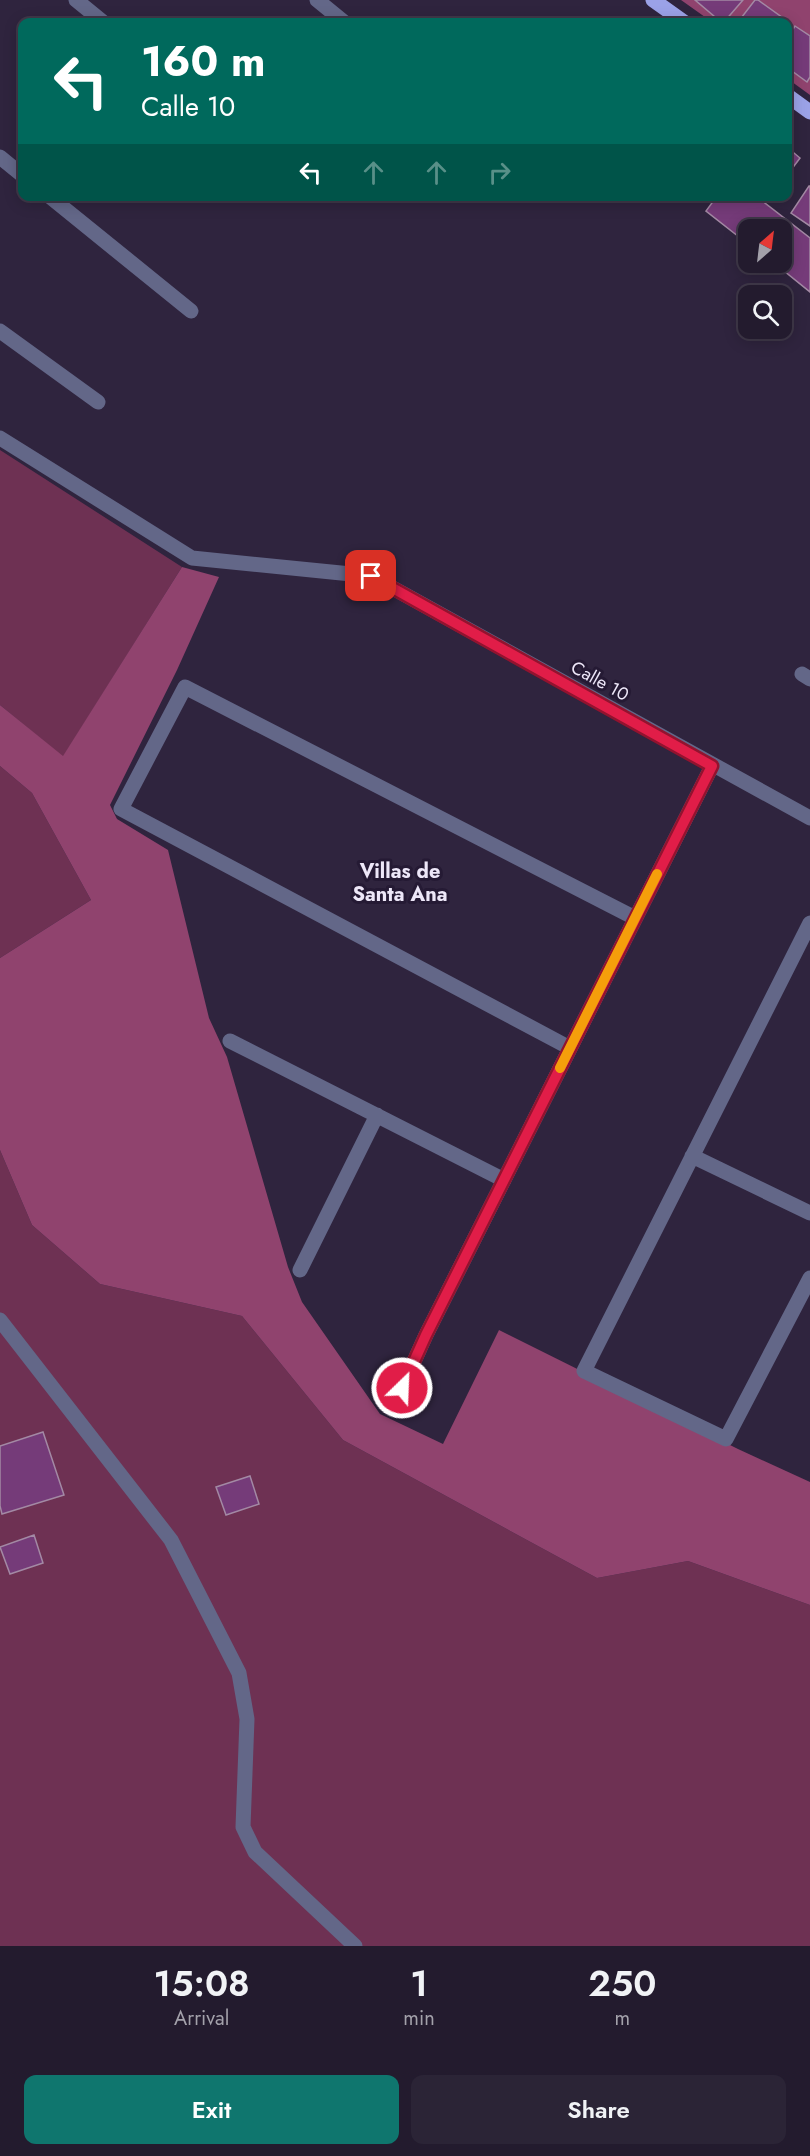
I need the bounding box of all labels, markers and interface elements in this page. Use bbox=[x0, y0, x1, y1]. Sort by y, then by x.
text: 160 m bbox=[141, 31, 265, 92]
icon: left bbox=[42, 42, 120, 120]
text: Calle 10 bbox=[141, 87, 235, 126]
icon: left bbox=[294, 156, 327, 189]
icon: ahead bbox=[357, 156, 390, 189]
icon: ahead bbox=[420, 156, 453, 189]
icon: right bbox=[483, 156, 516, 189]
north arrow bbox=[738, 219, 792, 273]
map controls bbox=[738, 219, 792, 339]
button: search bbox=[738, 285, 792, 339]
pin bbox=[345, 550, 396, 601]
icon: arrive bbox=[354, 559, 387, 592]
street label: Calle 10 bbox=[566, 654, 634, 708]
district label: Villas de Santa Ana bbox=[353, 857, 447, 909]
position arrow bbox=[370, 1356, 434, 1420]
text: 15:08 bbox=[154, 1957, 250, 2009]
text: 1 bbox=[410, 1957, 428, 2009]
text: 250 bbox=[588, 1957, 656, 2009]
text: Arrival bbox=[174, 2004, 229, 2033]
text: min bbox=[403, 2004, 435, 2033]
text: m bbox=[615, 2004, 630, 2033]
button: Exit bbox=[24, 2075, 399, 2144]
button: Share bbox=[411, 2075, 786, 2144]

